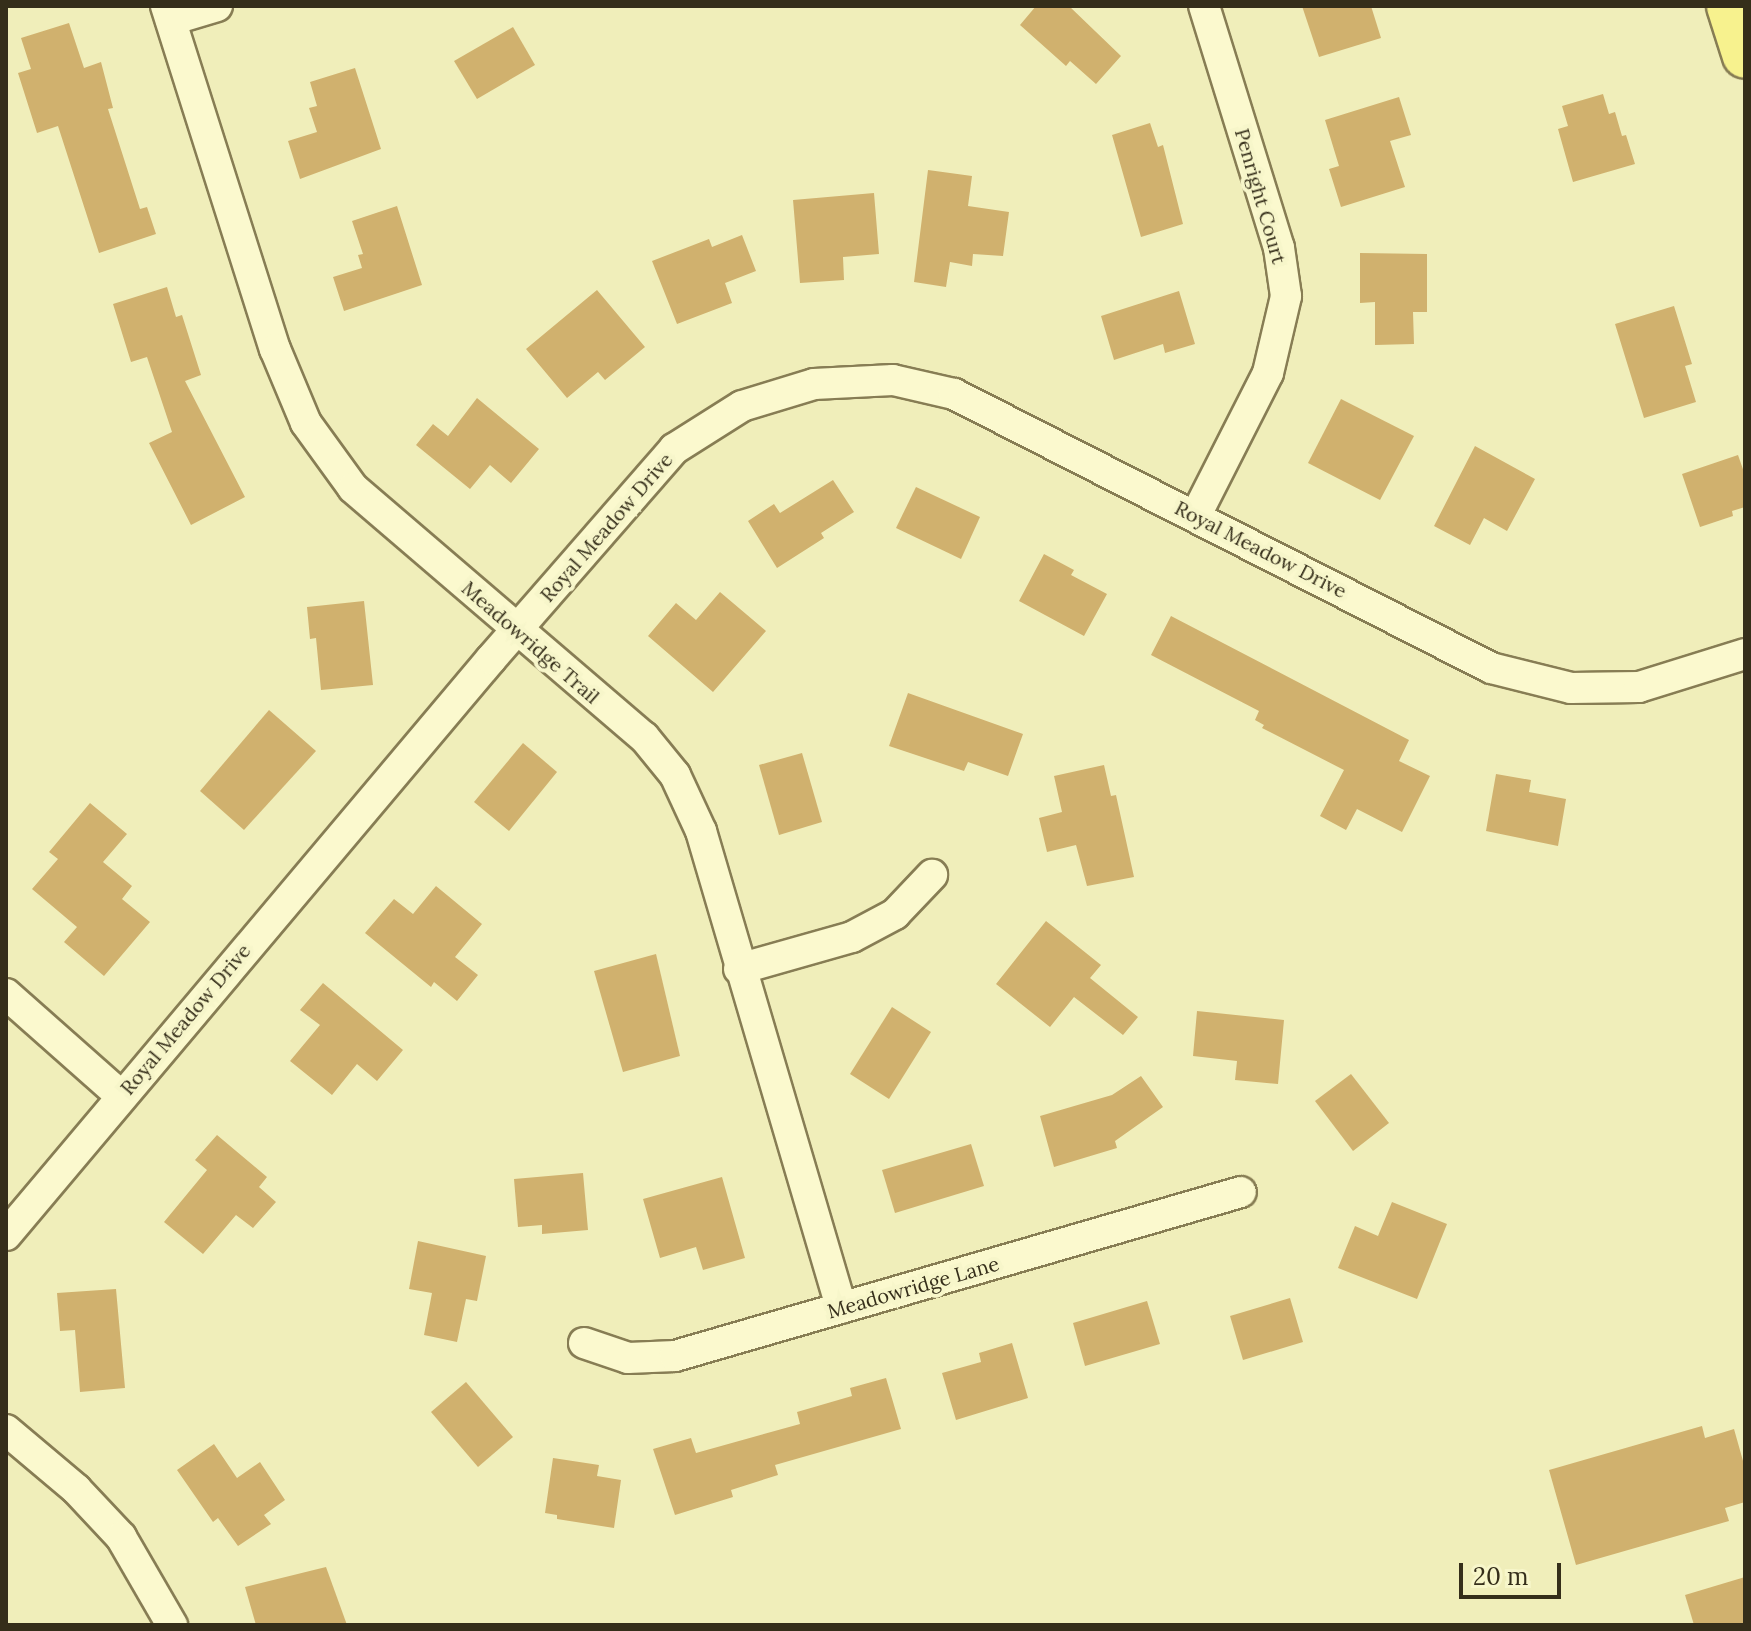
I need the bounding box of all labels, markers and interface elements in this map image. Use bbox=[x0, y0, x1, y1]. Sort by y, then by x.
street label: Penright Court bbox=[1230, 126, 1292, 266]
street label: Royal Meadow Drive bbox=[535, 448, 677, 606]
street label: Royal Meadow Drive bbox=[1171, 495, 1351, 603]
street label: Meadowridge Trail bbox=[457, 576, 605, 708]
street label: Royal Meadow Drive bbox=[115, 939, 255, 1099]
street label: Meadowridge Lane bbox=[824, 1251, 1002, 1323]
scale bar bbox=[1463, 1547, 1565, 1597]
text: 20 m bbox=[1473, 1561, 1529, 1592]

